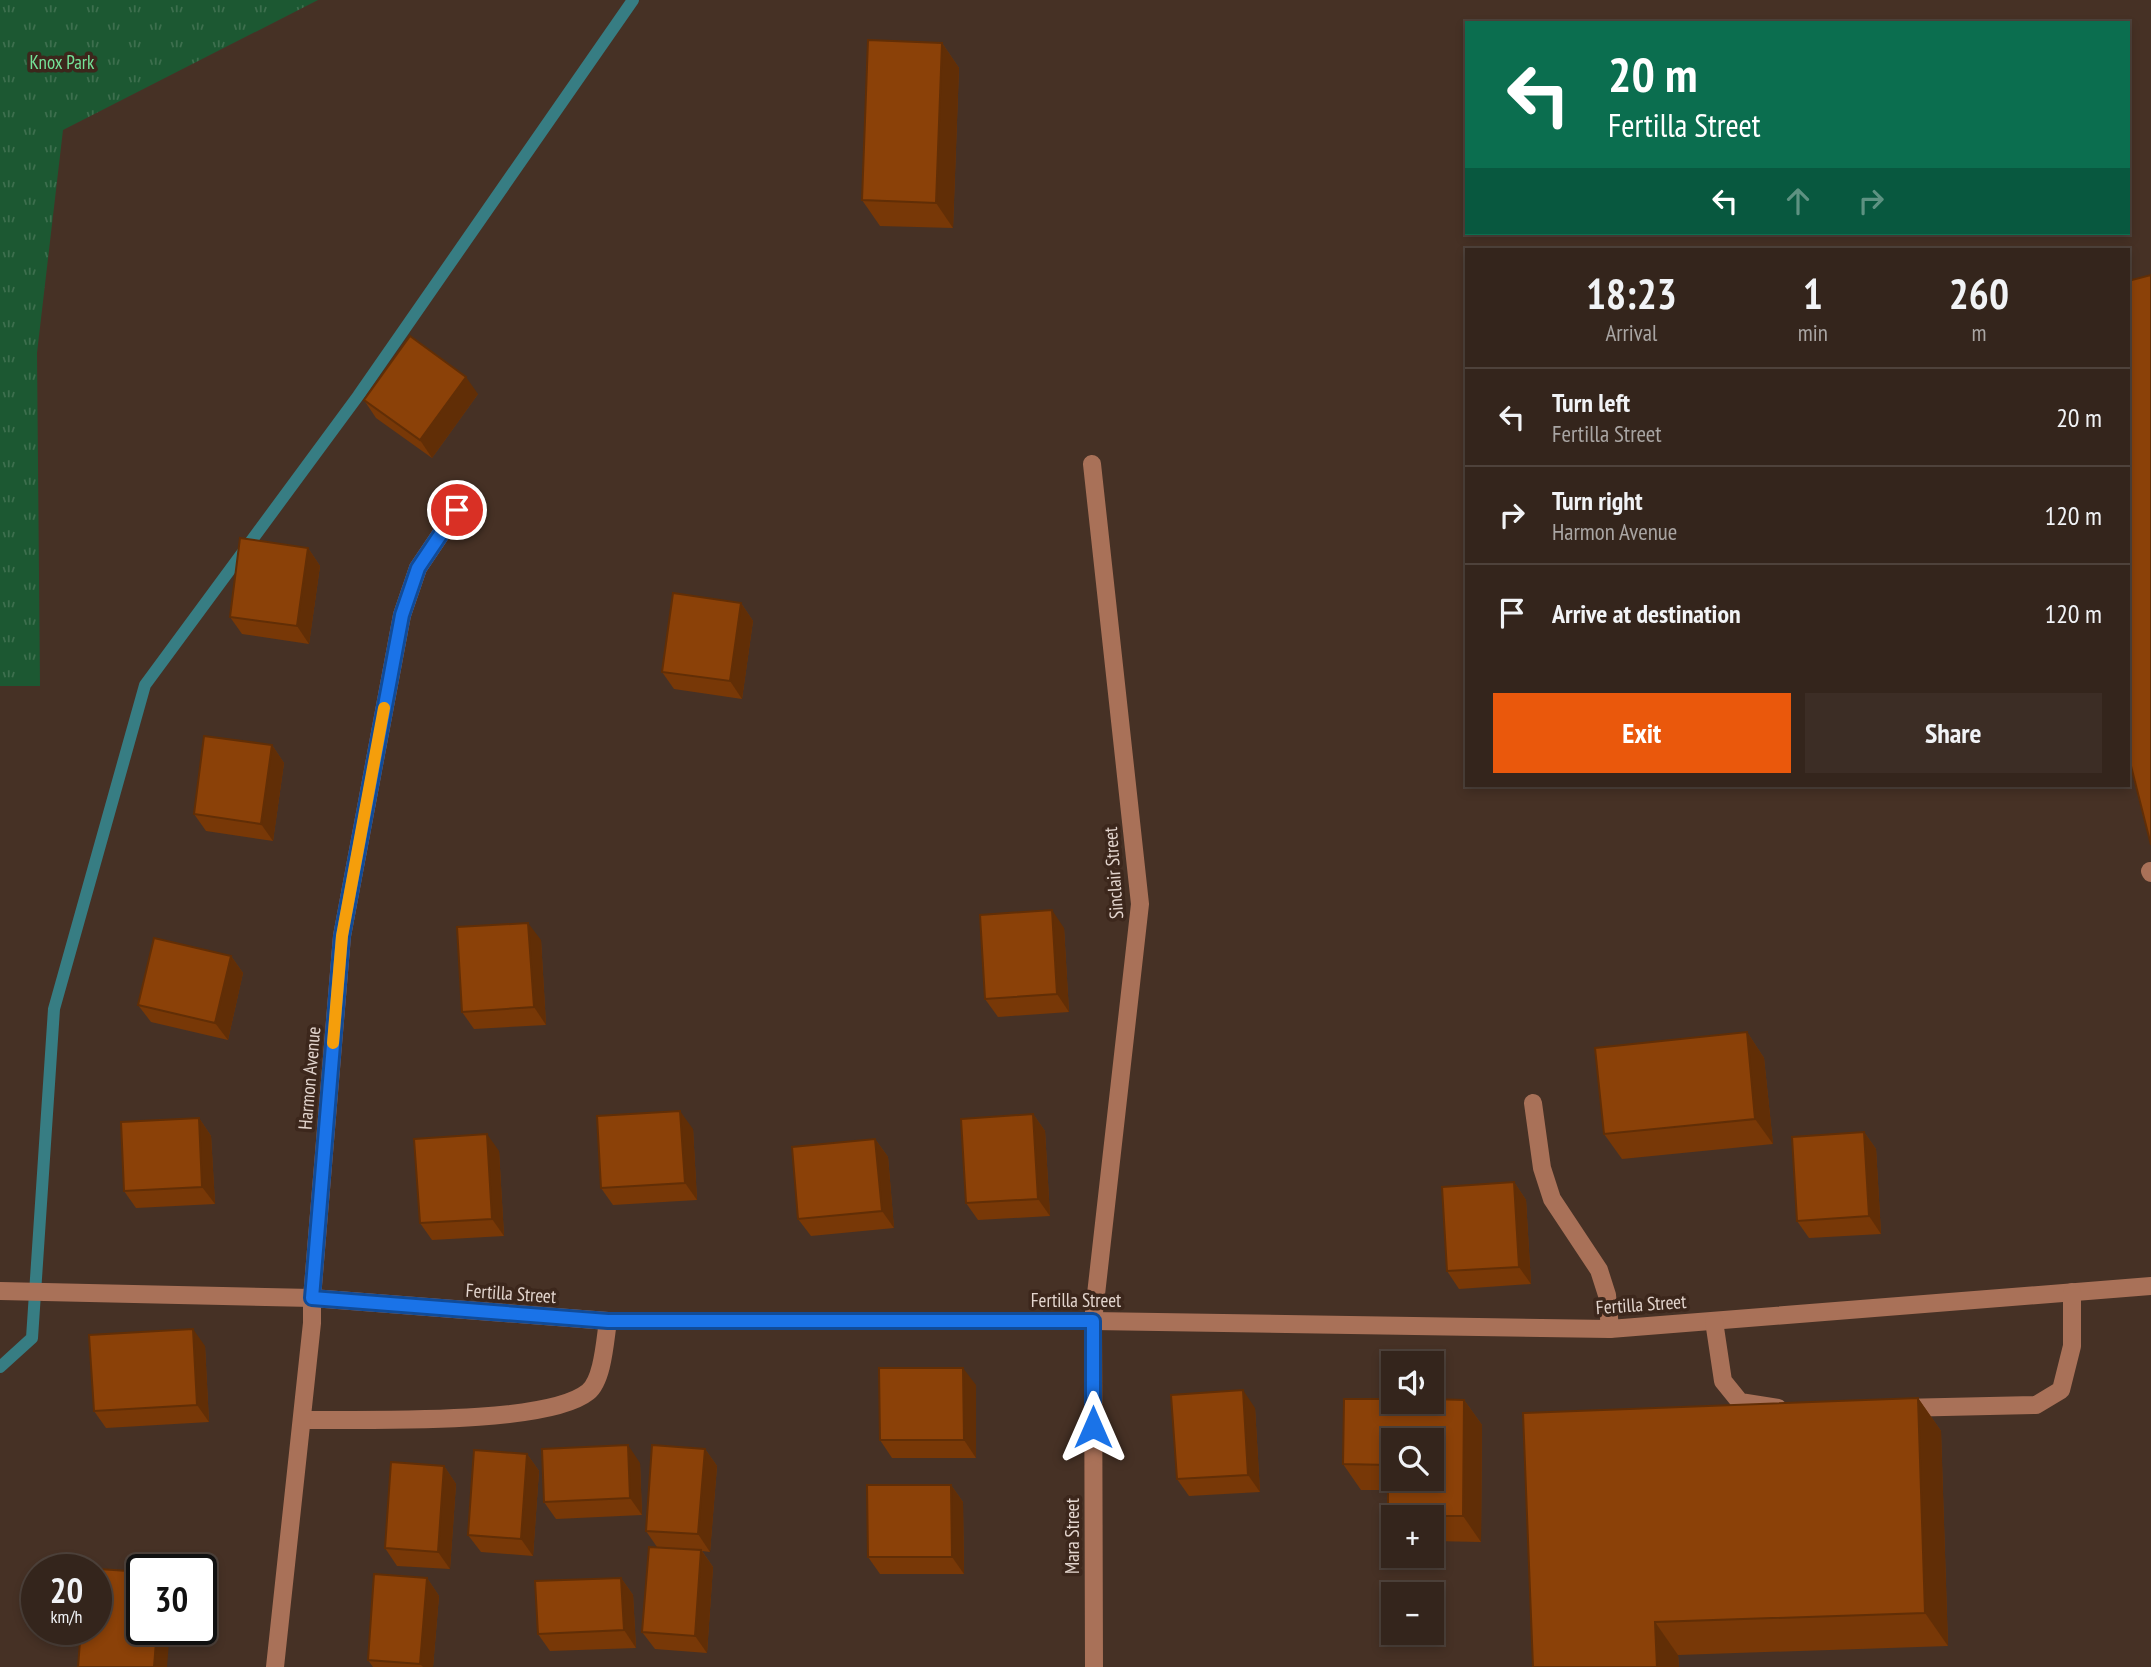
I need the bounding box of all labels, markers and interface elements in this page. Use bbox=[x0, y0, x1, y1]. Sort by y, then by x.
text: 20 m bbox=[1608, 42, 1697, 106]
icon: left bbox=[1493, 49, 1584, 140]
park label: Knox Park bbox=[30, 50, 95, 74]
text: Fertilla Street bbox=[1608, 104, 1760, 146]
icon: left bbox=[1706, 182, 1744, 220]
icon: ahead bbox=[1779, 182, 1817, 220]
icon: right bbox=[1852, 182, 1890, 220]
text: 18:23 bbox=[1586, 266, 1677, 321]
text: 1 bbox=[1803, 266, 1823, 321]
text: 260 bbox=[1949, 266, 2009, 321]
text: Arrival bbox=[1605, 318, 1657, 347]
text: min bbox=[1798, 318, 1828, 347]
text: m bbox=[1971, 318, 1986, 347]
text: Turn left bbox=[1552, 386, 1630, 419]
icon: left bbox=[1493, 398, 1531, 436]
text: 20 m bbox=[2056, 401, 2102, 434]
text: Fertilla Street bbox=[1552, 419, 1662, 448]
pin bbox=[427, 480, 487, 540]
text: Turn right bbox=[1552, 484, 1643, 517]
icon: arrive bbox=[438, 491, 476, 529]
icon: right bbox=[1493, 496, 1531, 534]
text: 120 m bbox=[2044, 499, 2102, 532]
text: Harmon Avenue bbox=[1552, 517, 1677, 546]
icon: arrive bbox=[1493, 594, 1531, 632]
text: Arrive at destination bbox=[1552, 597, 1741, 630]
text: 120 m bbox=[2044, 597, 2102, 630]
button: Exit bbox=[1493, 693, 1791, 773]
button: Share bbox=[1805, 693, 2102, 773]
street label: Sinclair Street bbox=[1098, 825, 1128, 920]
street label: Harmon Avenue bbox=[293, 1025, 325, 1131]
street label: Fertilla Street bbox=[465, 1278, 558, 1308]
street label: Fertilla Street bbox=[1031, 1288, 1122, 1312]
street label: Fertilla Street bbox=[1595, 1289, 1688, 1319]
map controls bbox=[1381, 1351, 1444, 1645]
button: sound bbox=[1381, 1351, 1444, 1414]
position arrow bbox=[1056, 1390, 1130, 1464]
button: search bbox=[1381, 1428, 1444, 1491]
street label: Mara Street bbox=[1060, 1497, 1084, 1574]
button: + bbox=[1381, 1505, 1444, 1568]
speed limit sign: 30 bbox=[126, 1554, 217, 1645]
text: 20 bbox=[50, 1567, 83, 1613]
button: − bbox=[1381, 1582, 1444, 1645]
text: km/h bbox=[51, 1605, 82, 1628]

